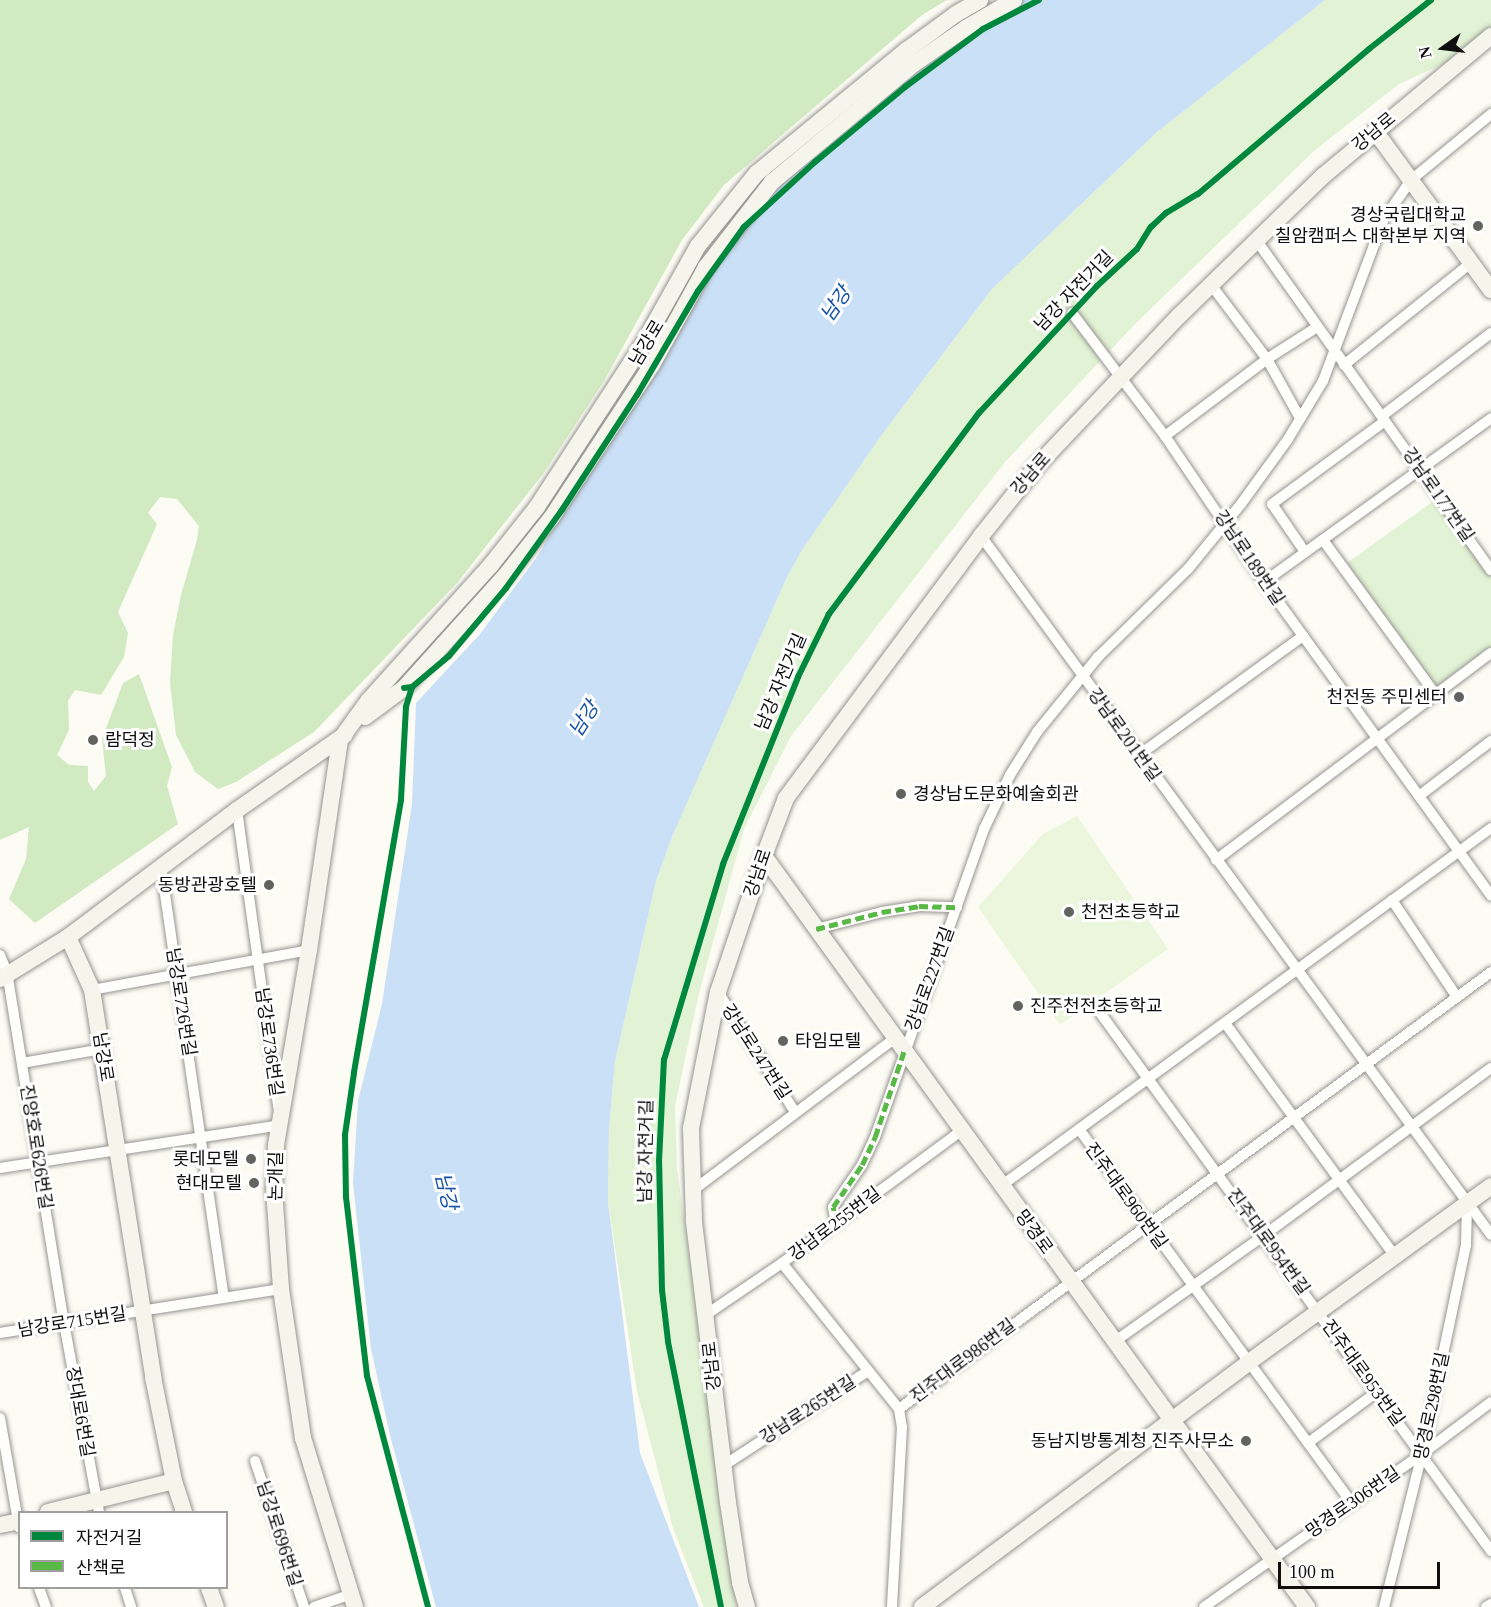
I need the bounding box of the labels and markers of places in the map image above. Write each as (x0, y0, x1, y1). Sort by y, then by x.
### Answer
place label: 경상국립대학교 칠암캠퍼스 대학본부 지역 (1275, 205, 1466, 248)
marker: 경상국립대학교 칠암캠퍼스 대학본부 지역 (1471, 219, 1485, 233)
place label: 천전동 주민센터 (1327, 686, 1447, 708)
marker: 천전동 주민센터 (1452, 690, 1466, 704)
place label: 람덕정 (105, 729, 155, 751)
marker: 람덕정 (86, 733, 100, 747)
place label: 경상남도문화예술회관 (913, 783, 1079, 805)
marker: 경상남도문화예술회관 (894, 787, 908, 801)
place label: 동방관광호텔 (158, 874, 257, 896)
marker: 동방관광호텔 (262, 878, 276, 892)
place label: 천전초등학교 (1081, 901, 1180, 923)
marker: 천전초등학교 (1062, 905, 1076, 919)
place label: 진주천전초등학교 (1030, 995, 1162, 1017)
marker: 진주천전초등학교 (1011, 999, 1025, 1013)
place label: 타임모텔 (795, 1030, 861, 1052)
marker: 타임모텔 (776, 1034, 790, 1048)
place label: 롯데모텔 (173, 1148, 239, 1170)
marker: 롯데모텔 (244, 1152, 258, 1166)
place label: 현대모텔 (176, 1172, 242, 1194)
marker: 현대모텔 (247, 1176, 261, 1190)
place label: 동남지방통계청 진주사무소 (1031, 1430, 1234, 1452)
marker: 동남지방통계청 진주사무소 (1239, 1434, 1253, 1448)

